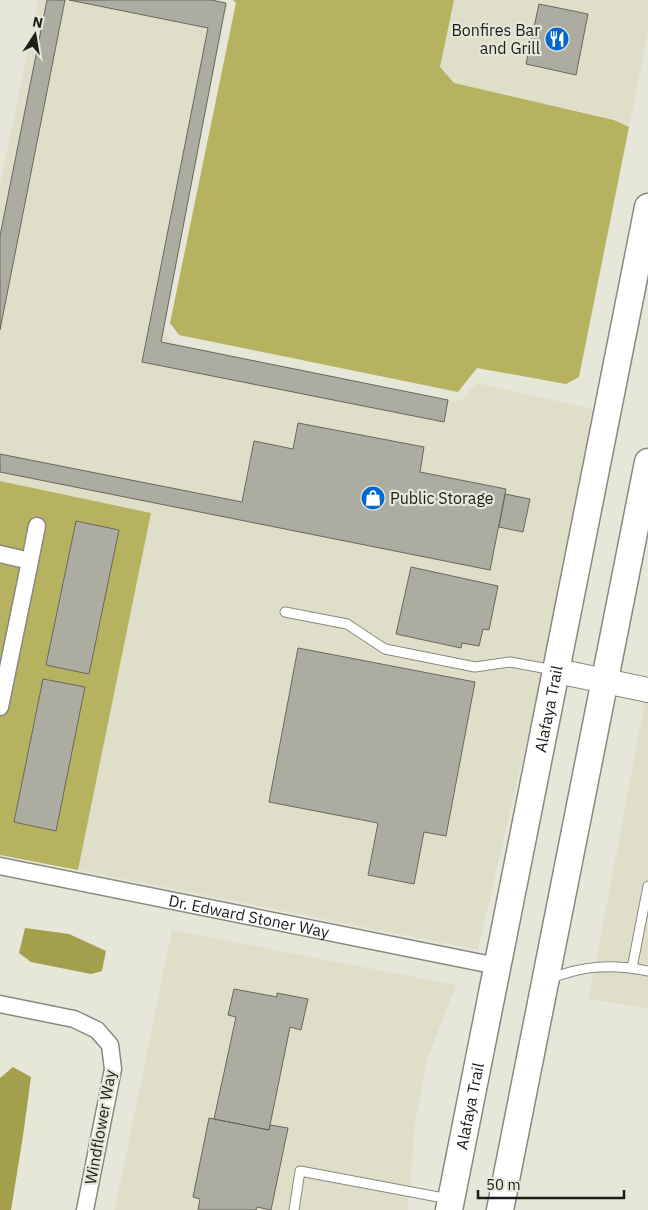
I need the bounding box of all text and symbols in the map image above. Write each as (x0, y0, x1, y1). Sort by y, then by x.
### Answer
north arrow (10, 10, 60, 60)
text: N (31, 12, 45, 32)
place label: Bonfires Bar and Grill (451, 20, 540, 58)
restaurant icon: Bonfires Bar and Grill (544, 26, 570, 52)
shop icon: Public Storage (360, 485, 386, 511)
place label: Public Storage (390, 488, 494, 508)
street label: Alafaya Trail (530, 664, 567, 754)
street label: Dr. Edward Stoner Way (167, 890, 331, 942)
street label: Alafaya Trail (451, 1061, 488, 1151)
street label: Windflower Way (80, 1068, 120, 1186)
scale bar (478, 1168, 624, 1200)
text: 50 m (486, 1175, 521, 1194)

